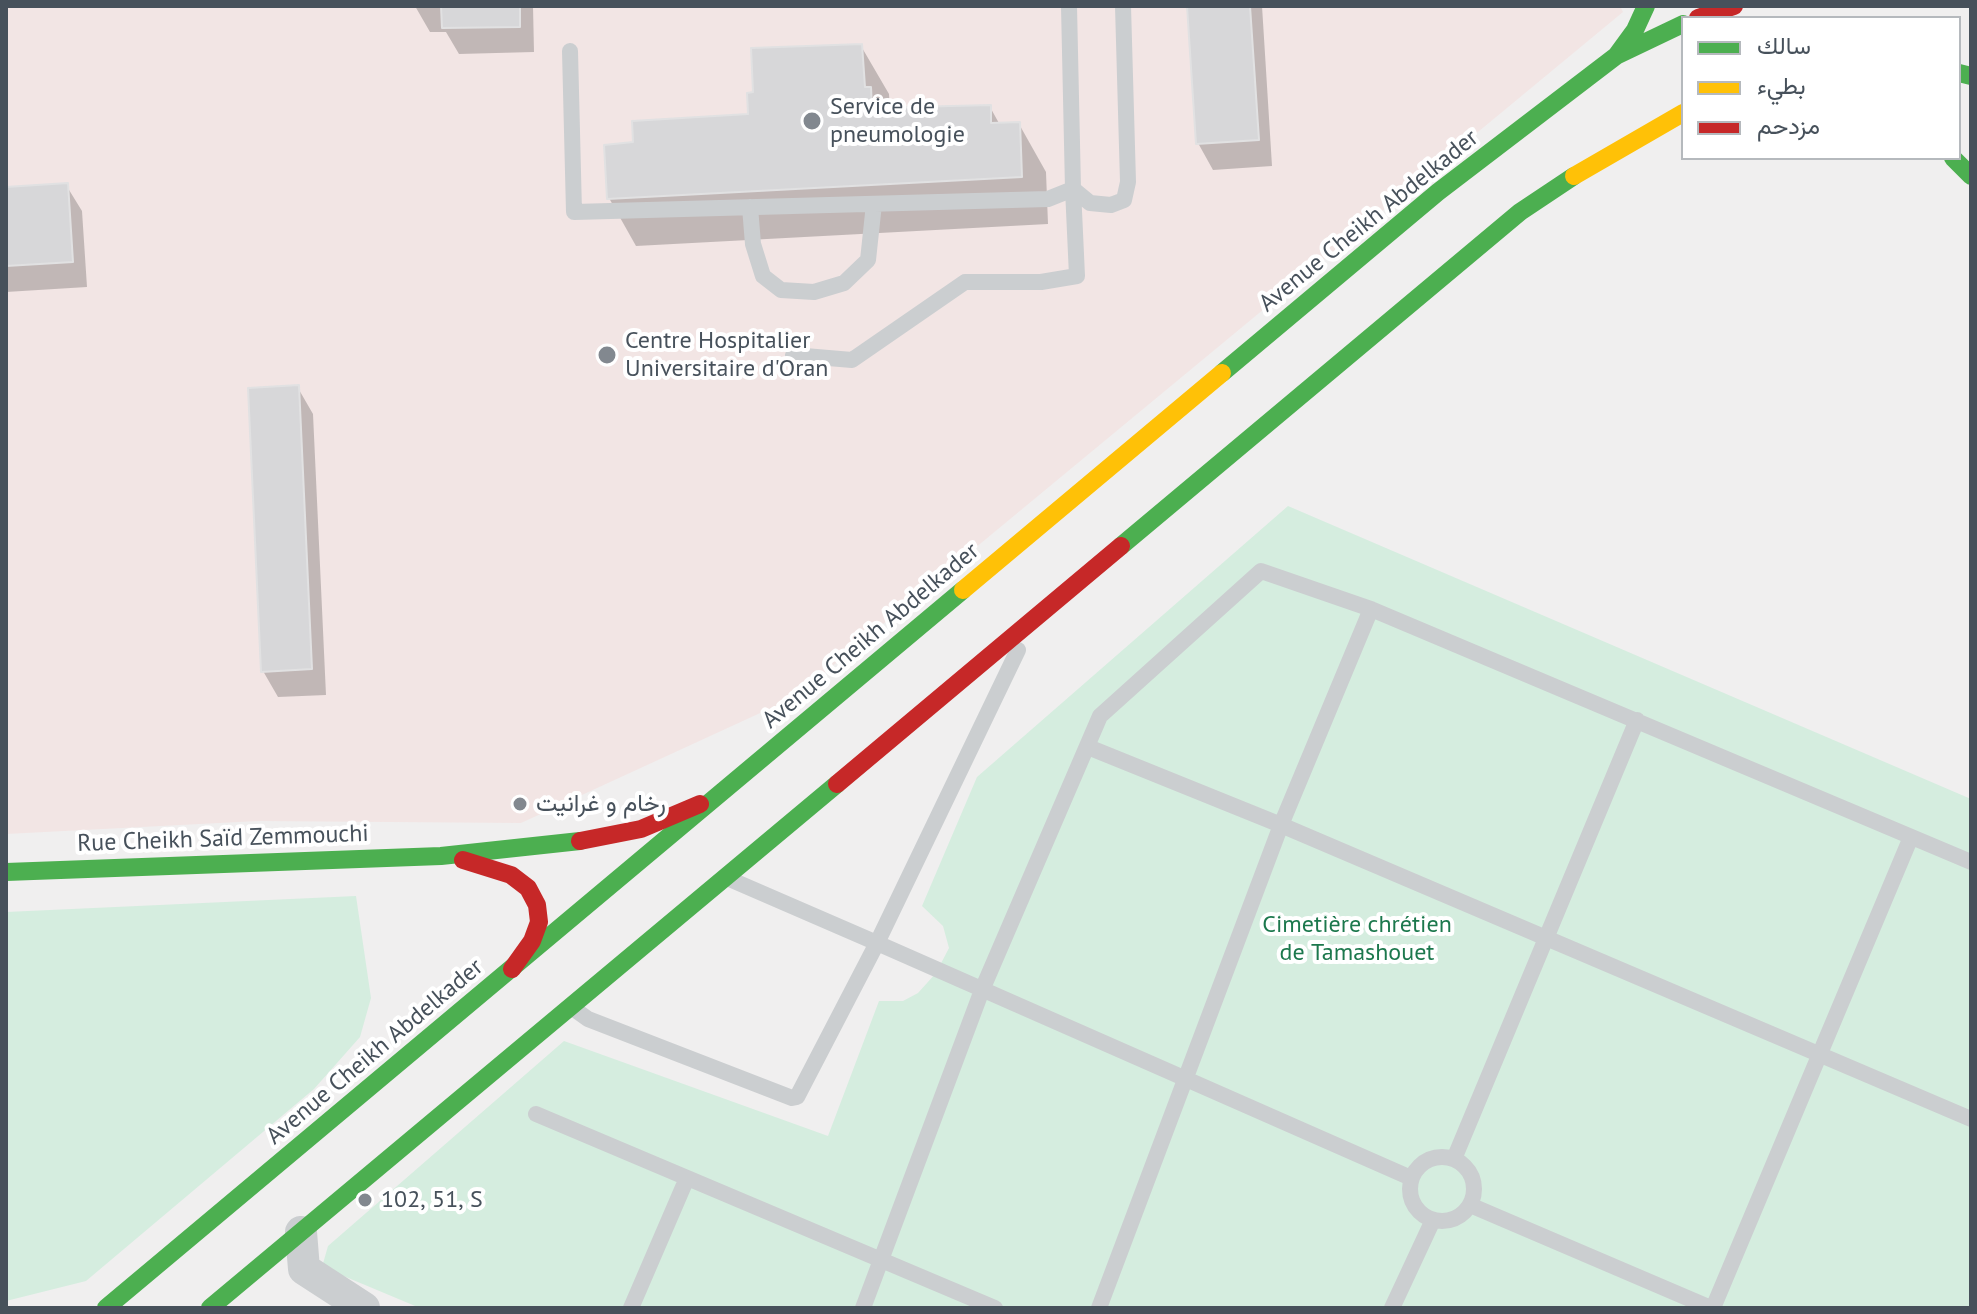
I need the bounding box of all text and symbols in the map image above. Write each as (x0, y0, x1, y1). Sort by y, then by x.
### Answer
legend (1681, 16, 1961, 160)
text: سالك (1757, 30, 1811, 61)
text: بطيء (1757, 70, 1806, 101)
place label: Service de pneumologie (830, 93, 965, 149)
marker: Service de pneumologie (801, 110, 823, 132)
text: مزدحم (1757, 110, 1820, 141)
street label: Avenue Cheikh Abdelkader (1254, 124, 1484, 318)
place label: Centre Hospitalier Universitaire d'Oran (625, 327, 828, 383)
marker: Centre Hospitalier Universitaire d'Oran (596, 344, 618, 366)
street label: Avenue Cheikh Abdelkader (757, 537, 985, 735)
place label: رخام و غرانيت (536, 790, 666, 818)
marker: رخام و غرانيت (511, 795, 529, 813)
street label: Rue Cheikh Saïd Zemmouchi (77, 820, 369, 858)
park label: Cimetière chrétien de Tamashouet (1262, 911, 1452, 967)
street label: Avenue Cheikh Abdelkader (261, 953, 489, 1151)
place label: 102, 51, S (381, 1186, 483, 1214)
marker: 102, 51, S (356, 1191, 374, 1209)

